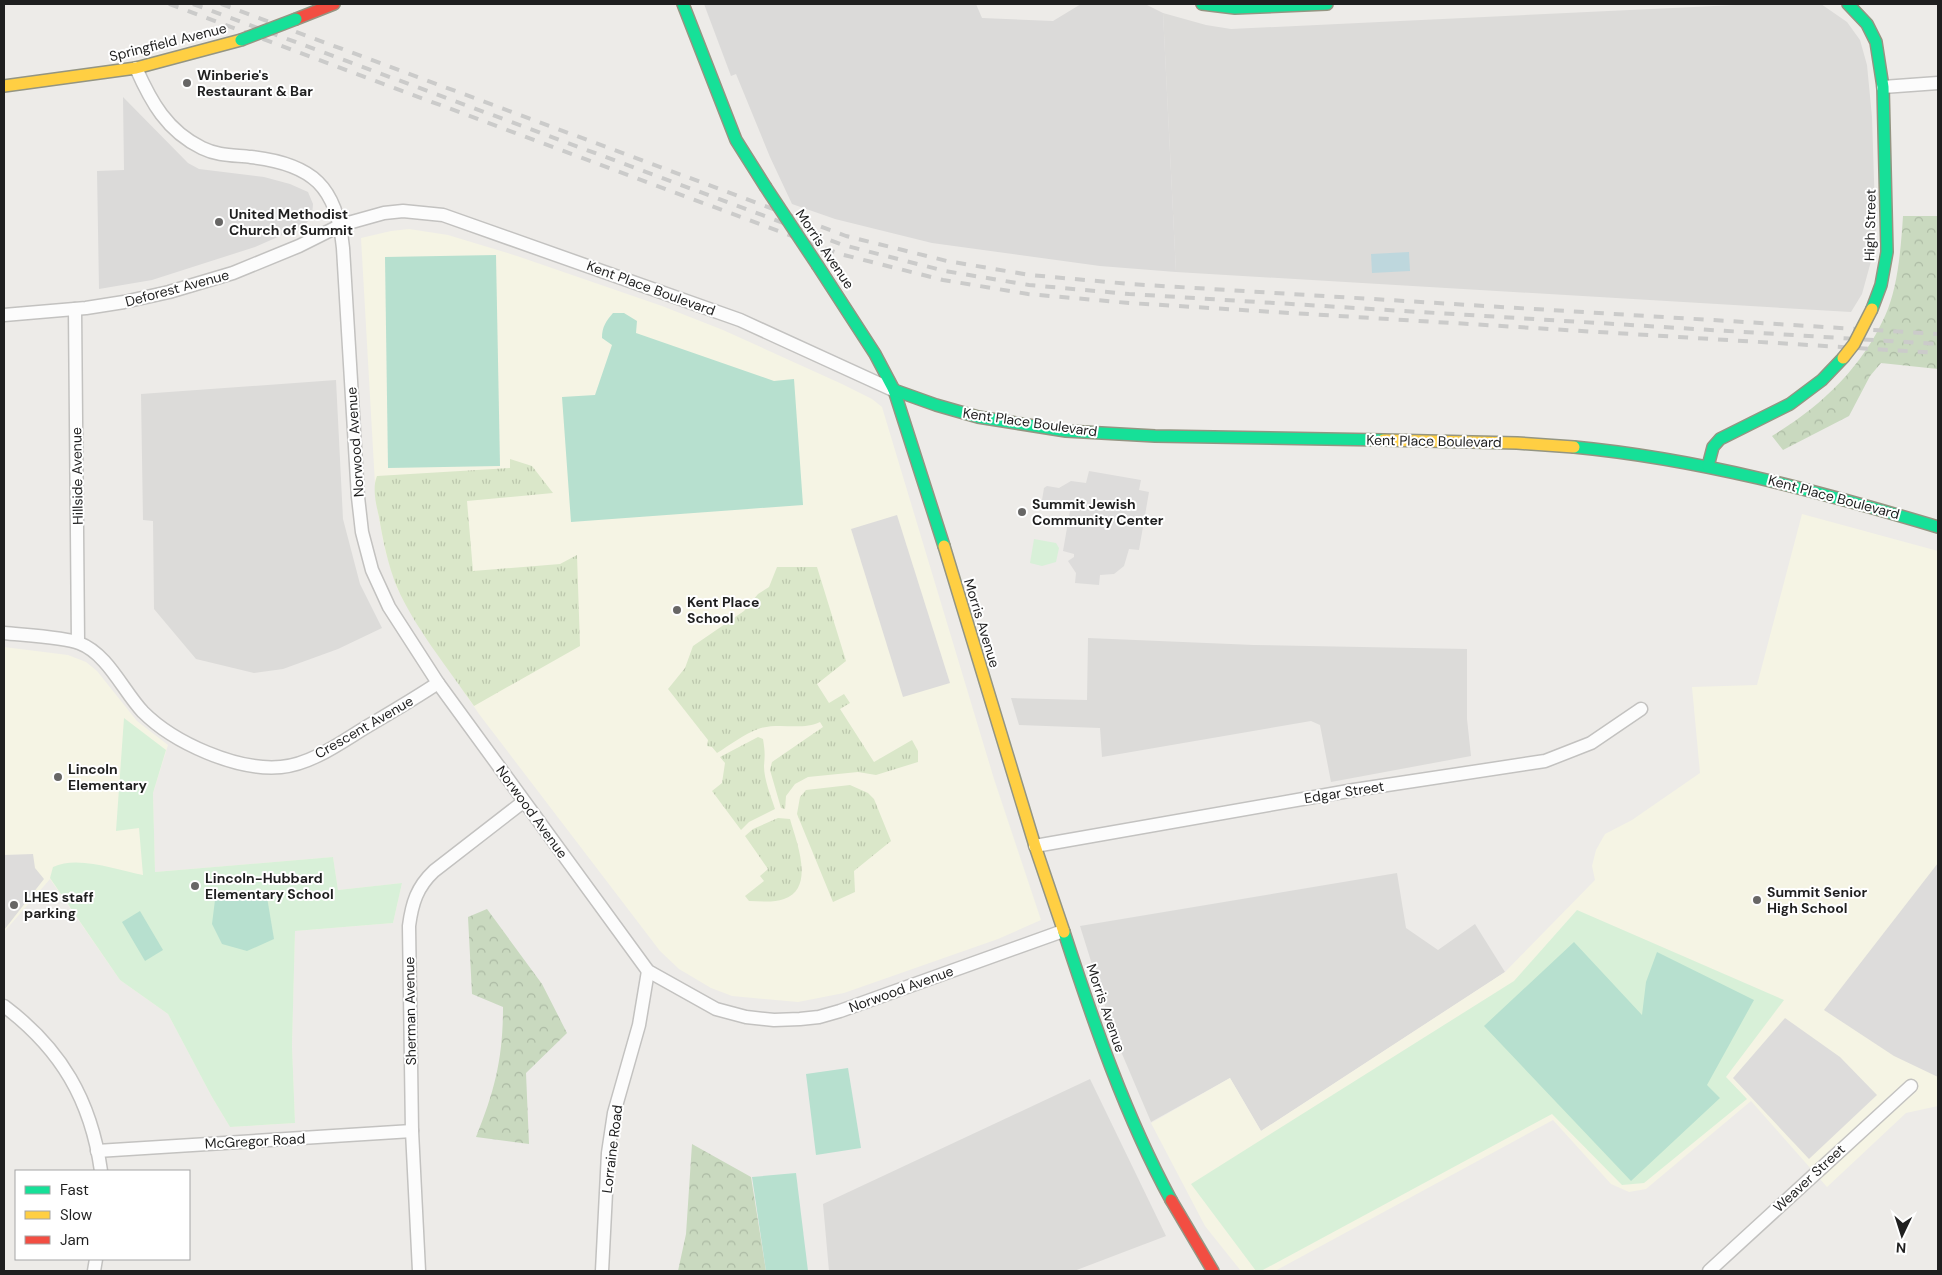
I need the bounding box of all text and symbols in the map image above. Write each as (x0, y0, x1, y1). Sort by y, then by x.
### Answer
street label: Springfield Avenue (107, 19, 229, 65)
place label: Winberie's Restaurant & Bar (197, 66, 313, 100)
marker: Winberie's Restaurant & Bar (181, 77, 193, 89)
street label: High Street (1860, 189, 1880, 261)
place label: United Methodist Church of Summit (229, 205, 353, 239)
street label: Morris Avenue (792, 206, 858, 292)
marker: United Methodist Church of Summit (213, 216, 225, 228)
street label: Kent Place Boulevard (584, 256, 718, 320)
street label: Deforest Avenue (123, 265, 231, 311)
street label: Norwood Avenue (342, 386, 368, 498)
street label: Kent Place Boulevard (962, 404, 1098, 440)
street label: Hillside Avenue (67, 427, 87, 525)
street label: Kent Place Boulevard (1366, 431, 1502, 451)
street label: Kent Place Boulevard (1766, 471, 1902, 523)
place label: Summit Jewish Community Center (1032, 495, 1164, 529)
marker: Summit Jewish Community Center (1016, 506, 1028, 518)
street label: Morris Avenue (960, 576, 1004, 670)
place label: Kent Place School (687, 593, 759, 627)
marker: Kent Place School (671, 604, 683, 616)
street label: Crescent Avenue (312, 692, 416, 762)
place label: Lincoln Elementary (68, 760, 148, 794)
street label: Norwood Avenue (492, 762, 572, 862)
marker: Lincoln Elementary (52, 771, 64, 783)
street label: Edgar Street (1303, 777, 1385, 807)
place label: Lincoln-Hubbard Elementary School (205, 869, 334, 903)
marker: Lincoln-Hubbard Elementary School (189, 880, 201, 892)
place label: Summit Senior High School (1767, 883, 1868, 917)
place label: LHES staff parking (24, 888, 94, 922)
marker: Summit Senior High School (1751, 894, 1763, 906)
marker: LHES staff parking (8, 899, 20, 911)
street label: Sherman Avenue (400, 956, 420, 1066)
street label: Norwood Avenue (846, 962, 956, 1016)
street label: Morris Avenue (1082, 962, 1130, 1055)
street label: Lorraine Road (598, 1104, 626, 1194)
street label: McGregor Road (204, 1129, 306, 1153)
street label: Weaver Street (1769, 1140, 1849, 1216)
legend (15, 1170, 190, 1260)
text: Fast (60, 1180, 89, 1200)
text: Slow (60, 1205, 93, 1225)
north arrow (1877, 1210, 1927, 1260)
text: Jam (60, 1230, 89, 1250)
text: N (1895, 1239, 1907, 1257)

